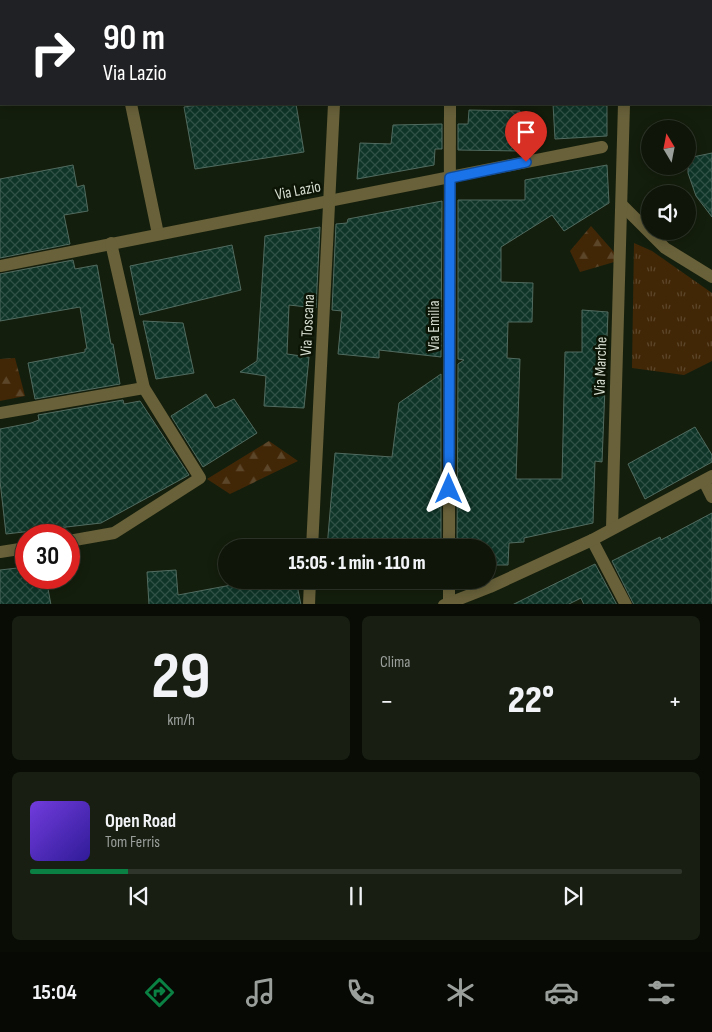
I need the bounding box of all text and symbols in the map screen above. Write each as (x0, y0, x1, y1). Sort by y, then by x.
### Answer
text: 90 m (103, 17, 165, 60)
icon: right (20, 20, 85, 85)
text: Via Lazio (103, 60, 167, 87)
pin (505, 111, 547, 162)
icon: arrive (512, 118, 540, 146)
north arrow (641, 120, 696, 175)
map controls (641, 120, 696, 240)
street label: Via Lazio (273, 177, 323, 205)
button: sound (641, 185, 696, 240)
street label: Via Toscana (297, 294, 319, 356)
street label: Via Emilia (425, 300, 444, 352)
street label: Via Marche (590, 336, 612, 396)
position arrow (422, 462, 474, 514)
speed limit sign: 30 (15, 524, 80, 589)
text: 15:05 · 1 min · 110 m (288, 552, 426, 575)
text: 29 (151, 639, 211, 717)
text: Clima (380, 653, 410, 672)
text: 22° (508, 678, 554, 723)
text: − (380, 685, 394, 718)
text: + (668, 685, 682, 718)
text: km/h (167, 711, 195, 730)
text: Open Road (105, 810, 176, 833)
text: Tom Ferris (105, 833, 160, 852)
icon: previous (125, 882, 153, 910)
icon: pause (342, 882, 370, 910)
icon: next (559, 882, 587, 910)
icon: directions (142, 975, 177, 1010)
icon: music (243, 975, 278, 1010)
icon: phone (343, 975, 378, 1010)
icon: climate (443, 975, 478, 1010)
icon: car (544, 975, 579, 1010)
icon: filters (644, 975, 679, 1010)
text: 15:04 (33, 979, 77, 1006)

